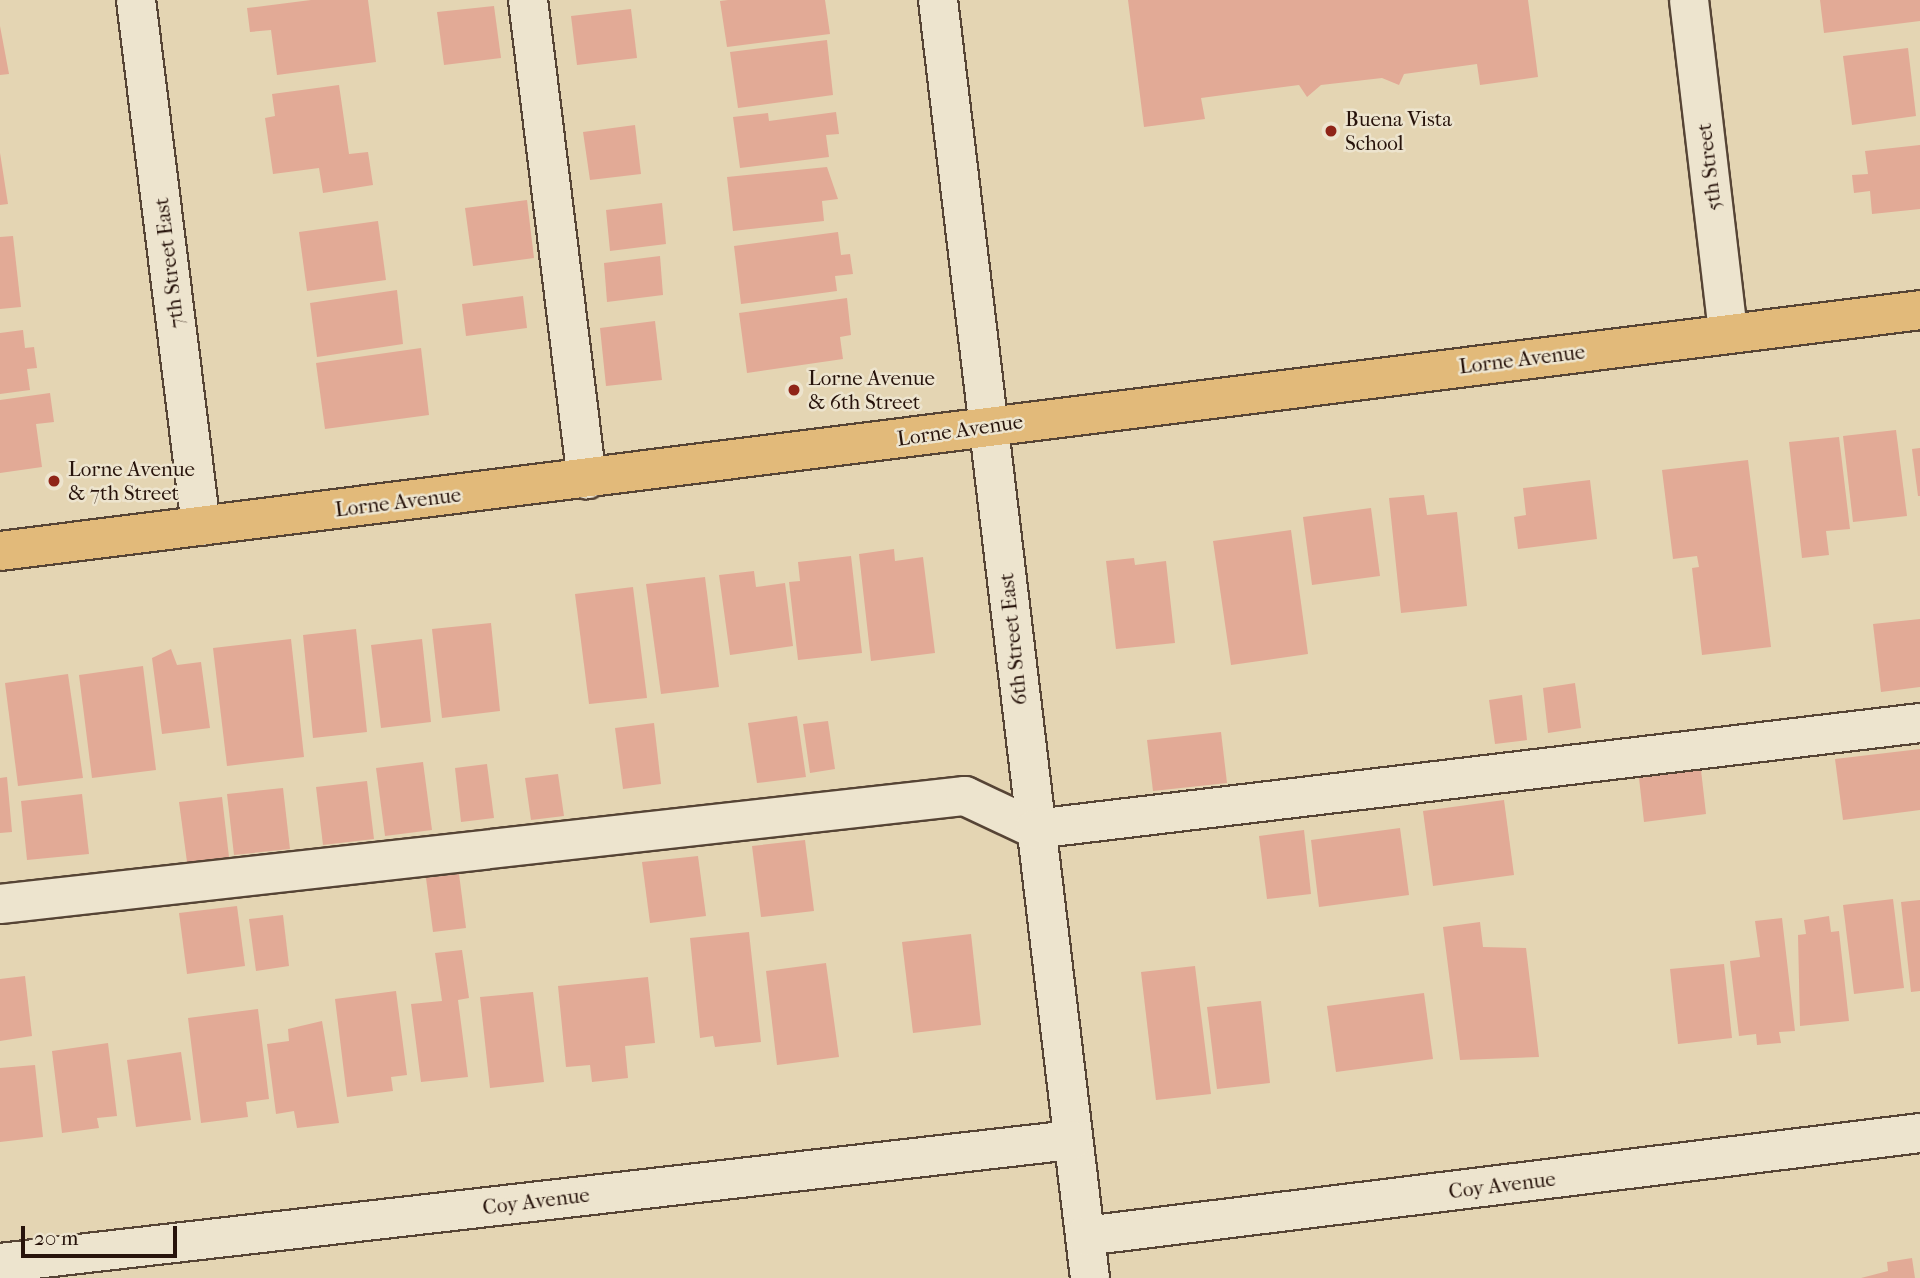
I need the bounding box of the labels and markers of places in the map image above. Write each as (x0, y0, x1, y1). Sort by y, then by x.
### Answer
place label: Buena Vista School (1345, 106, 1452, 156)
marker: Buena Vista School (1323, 123, 1339, 139)
place label: Lorne Avenue & 6th Street (808, 365, 935, 415)
marker: Lorne Avenue & 6th Street (786, 382, 802, 398)
place label: Lorne Avenue & 7th Street (68, 456, 195, 506)
marker: Lorne Avenue & 7th Street (46, 473, 62, 489)

